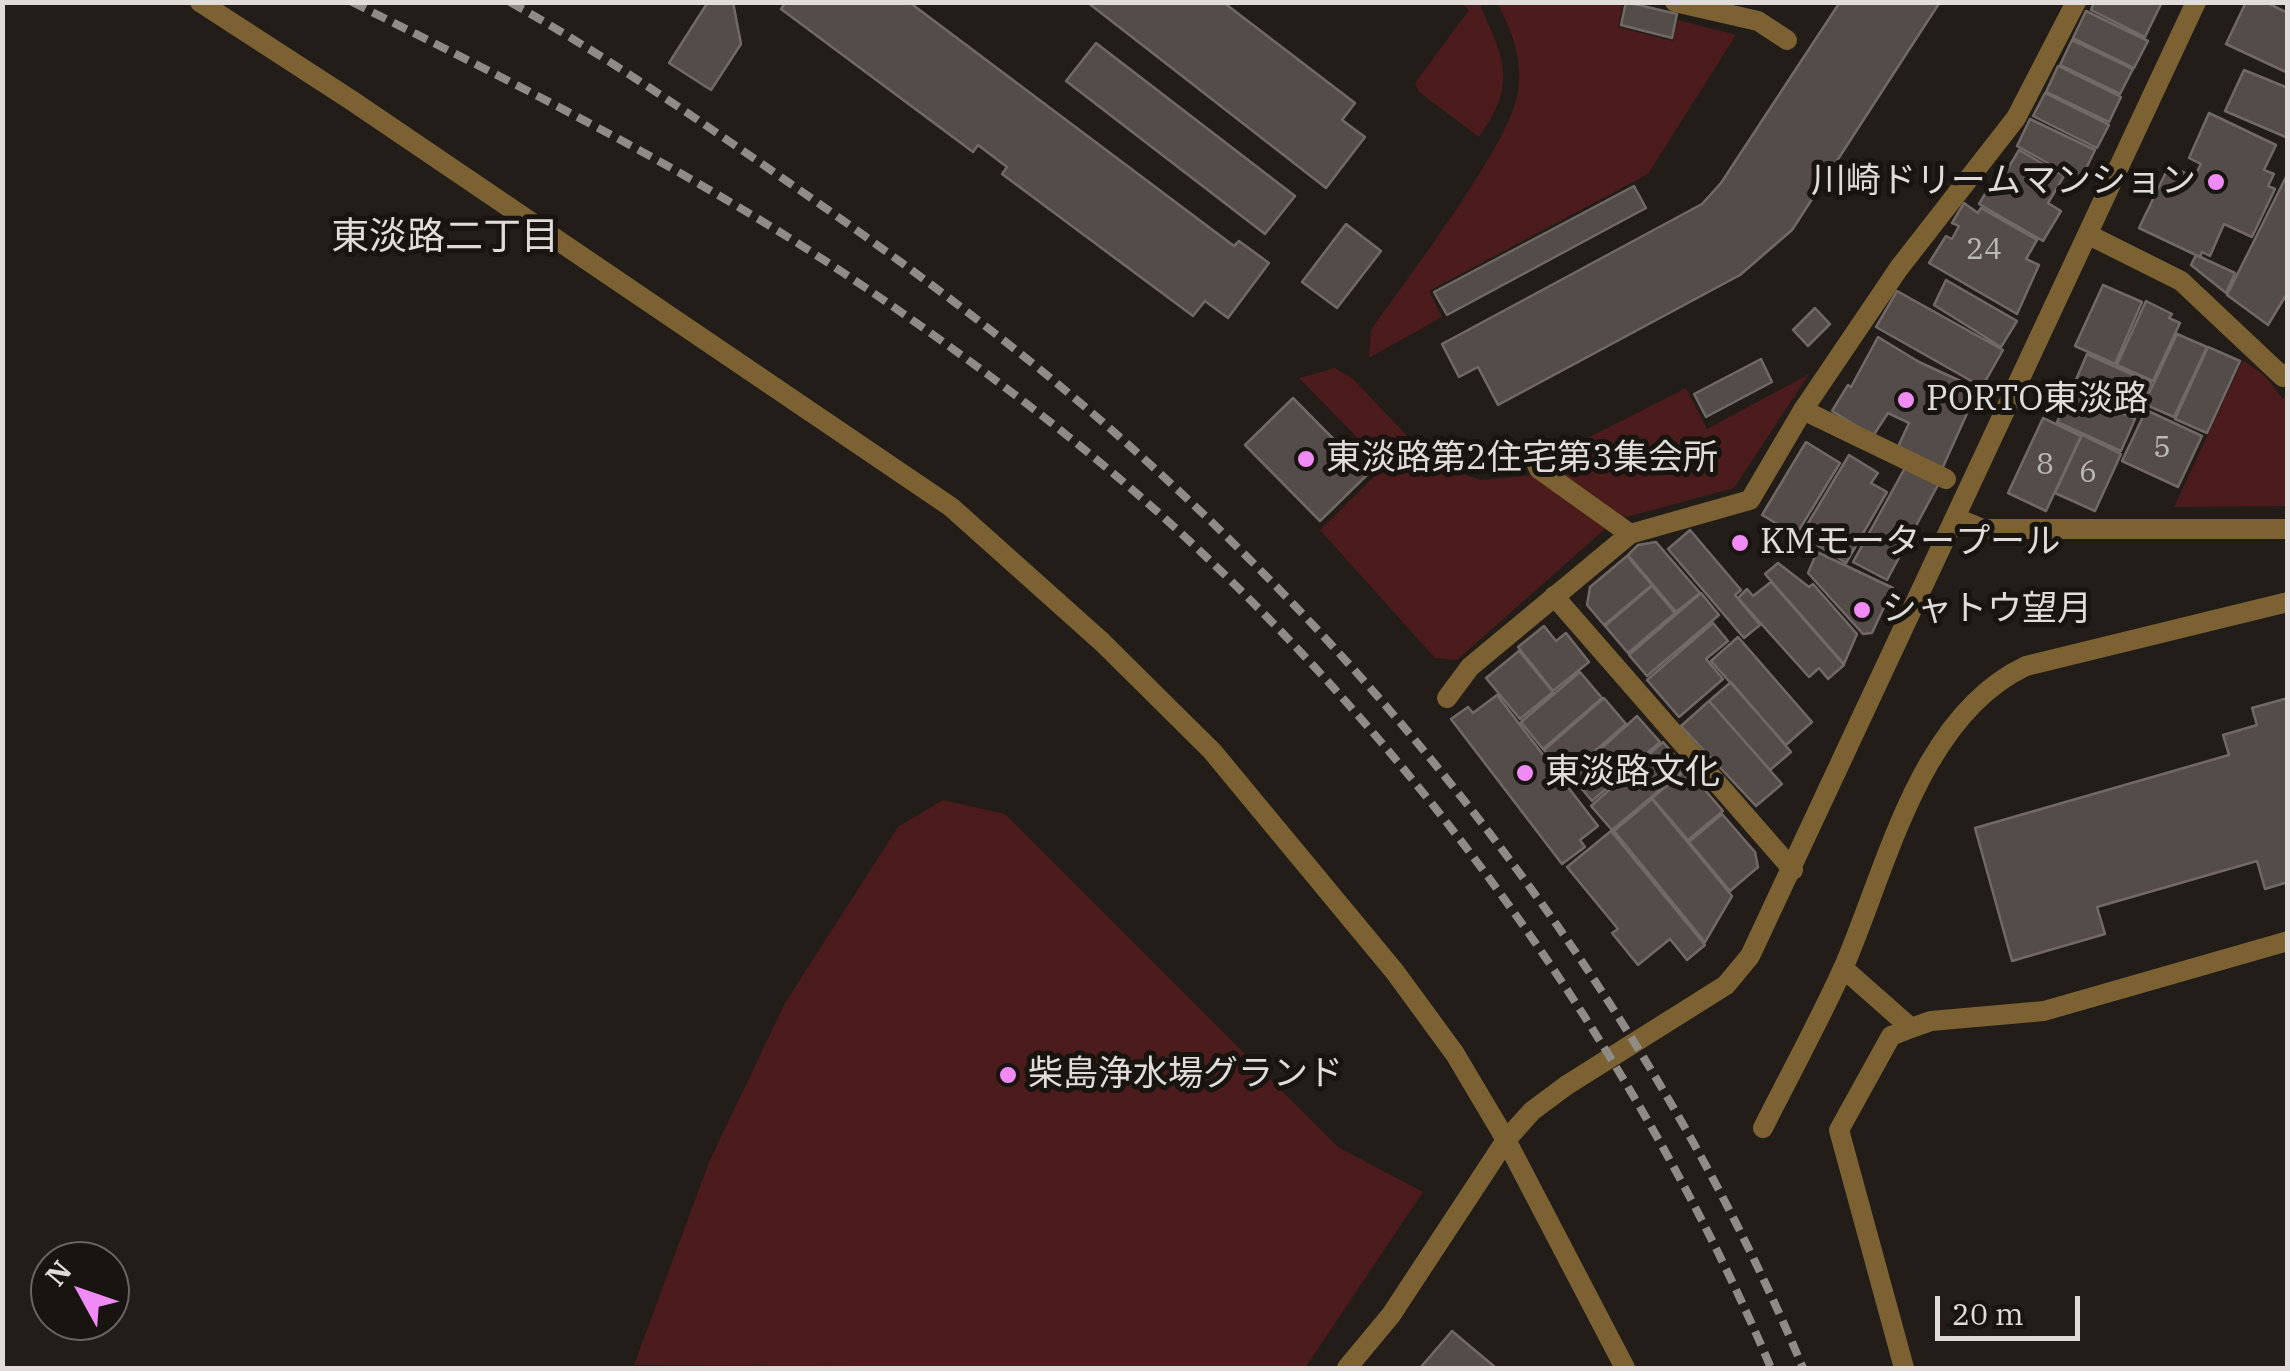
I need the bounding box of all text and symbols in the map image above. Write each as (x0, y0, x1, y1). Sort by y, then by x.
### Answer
place label: 川崎ドリームマンション (1811, 161, 2196, 203)
marker: 川崎ドリームマンション (2205, 171, 2227, 193)
district label: 東淡路二丁目 (331, 215, 559, 261)
house number: 24 (1966, 232, 2002, 268)
place label: PORTO東淡路 (1926, 379, 2148, 421)
marker: PORTO東淡路 (1895, 389, 1917, 411)
house number: 5 (2153, 430, 2171, 466)
place label: 東淡路第2住宅第3集会所 (1326, 438, 1718, 480)
house number: 8 (2036, 447, 2054, 483)
marker: 東淡路第2住宅第3集会所 (1295, 448, 1317, 470)
house number: 6 (2079, 455, 2097, 491)
place label: KMモータープール (1760, 522, 2060, 564)
marker: KMモータープール (1729, 532, 1751, 554)
place label: シャトウ望月 (1882, 589, 2092, 631)
marker: シャトウ望月 (1851, 599, 1873, 621)
place label: 東淡路文化 (1545, 752, 1720, 794)
marker: 東淡路文化 (1514, 762, 1536, 784)
place label: 柴島浄水場グランド (1028, 1054, 1343, 1096)
marker: 柴島浄水場グランド (997, 1064, 1019, 1086)
north arrow (30, 1241, 130, 1341)
text: N (37, 1252, 79, 1293)
scale bar (1940, 1276, 2085, 1338)
text: 20 m (1952, 1294, 2024, 1333)

